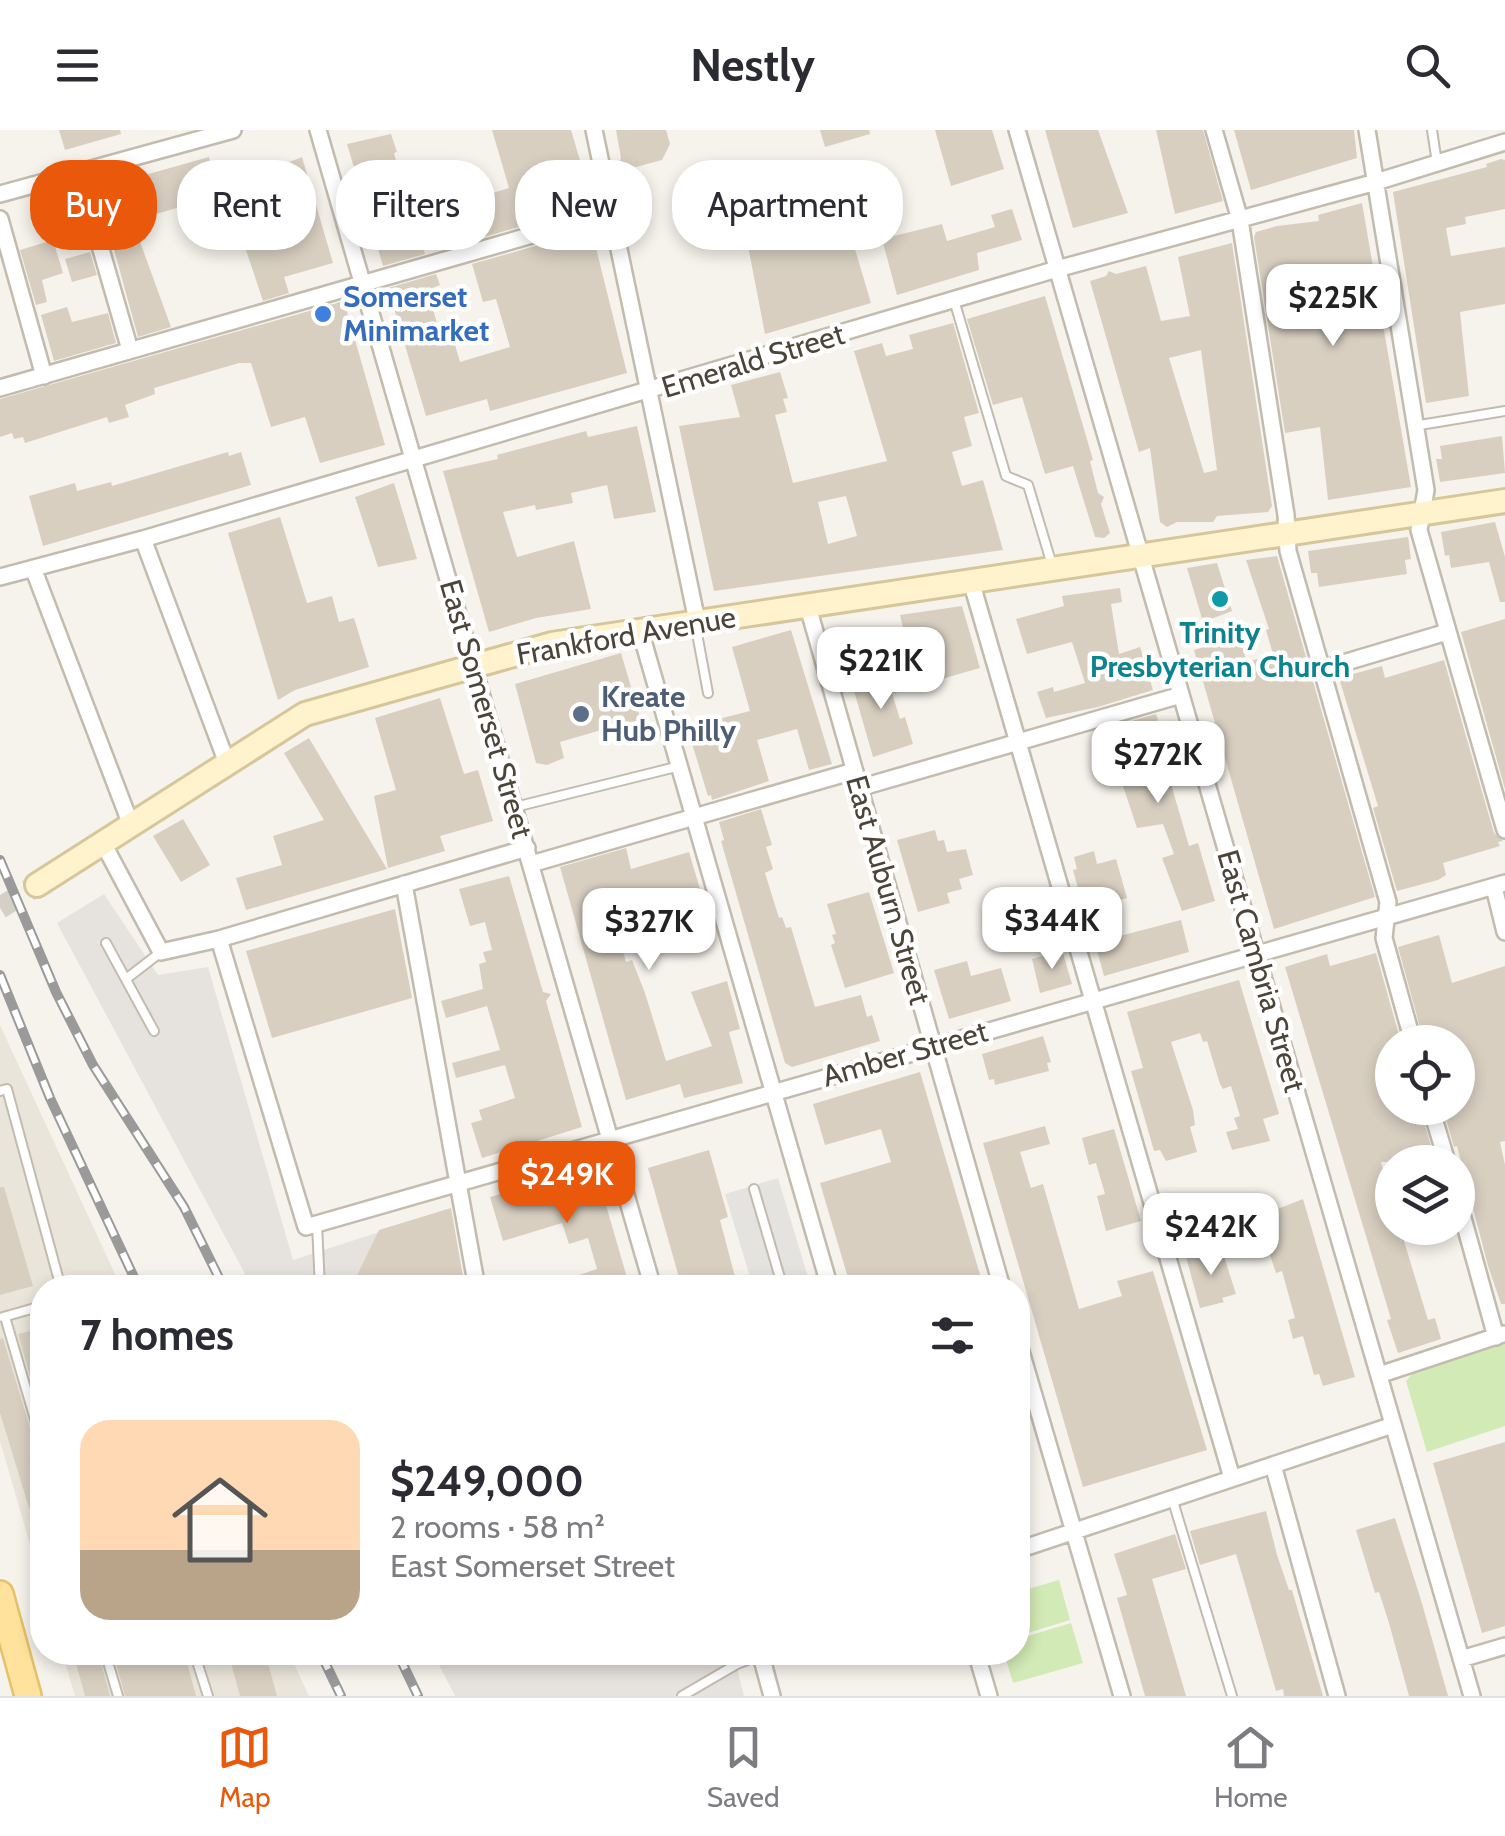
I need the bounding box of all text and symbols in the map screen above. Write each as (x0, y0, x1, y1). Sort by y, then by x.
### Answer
icon: menu (50, 38, 105, 93)
text: Nestly (690, 38, 815, 92)
icon: search (1400, 38, 1455, 93)
chip: Buy (30, 160, 157, 250)
chip: Rent (177, 160, 316, 250)
chip: Filters (336, 160, 495, 250)
chip: New (515, 160, 652, 250)
chip: Apartment (672, 160, 903, 250)
pin: $225K (1263, 264, 1403, 349)
text: $225K (1288, 277, 1378, 316)
place label: Somerset Minimarket (343, 278, 489, 349)
marker: Somerset Minimarket (312, 303, 334, 325)
street label: Emerald Street (657, 315, 849, 406)
street label: East Somerset Street (432, 575, 541, 842)
marker: Trinity Presbyterian Church (1209, 588, 1231, 610)
street label: Frankford Avenue (513, 598, 738, 673)
place label: Trinity Presbyterian Church (1090, 614, 1350, 685)
pin: $221K (811, 627, 951, 712)
text: $221K (839, 640, 923, 679)
place label: Kreate Hub Philly (601, 678, 737, 749)
marker: Kreate Hub Philly (570, 703, 592, 725)
pin: $272K (1088, 721, 1228, 806)
text: $272K (1114, 734, 1202, 773)
street label: East Auburn Street (838, 771, 939, 1009)
street label: East Cambria Street (1209, 845, 1314, 1096)
pin: $344K (982, 887, 1122, 972)
pin: $327K (579, 888, 719, 973)
text: $344K (1004, 900, 1100, 939)
text: $327K (604, 901, 694, 940)
street label: Amber Street (818, 1012, 992, 1095)
map controls (1375, 1025, 1475, 1245)
button: locate (1375, 1025, 1475, 1125)
pin: $249K (497, 1141, 637, 1226)
button: layers (1375, 1145, 1475, 1245)
text: $249K (520, 1154, 614, 1193)
pin: $242K (1141, 1193, 1281, 1278)
text: $242K (1165, 1206, 1257, 1245)
icon: filters (925, 1308, 980, 1363)
text: 7 homes (80, 1309, 234, 1361)
text: $249,000 (390, 1455, 584, 1507)
icon: home (160, 1460, 280, 1580)
text: 2 rooms · 58 m² (390, 1507, 605, 1546)
text: East Somerset Street (390, 1546, 675, 1585)
tab: Map (217, 1720, 272, 1814)
tab: Saved (707, 1720, 780, 1814)
tab: Home (1214, 1720, 1288, 1814)

